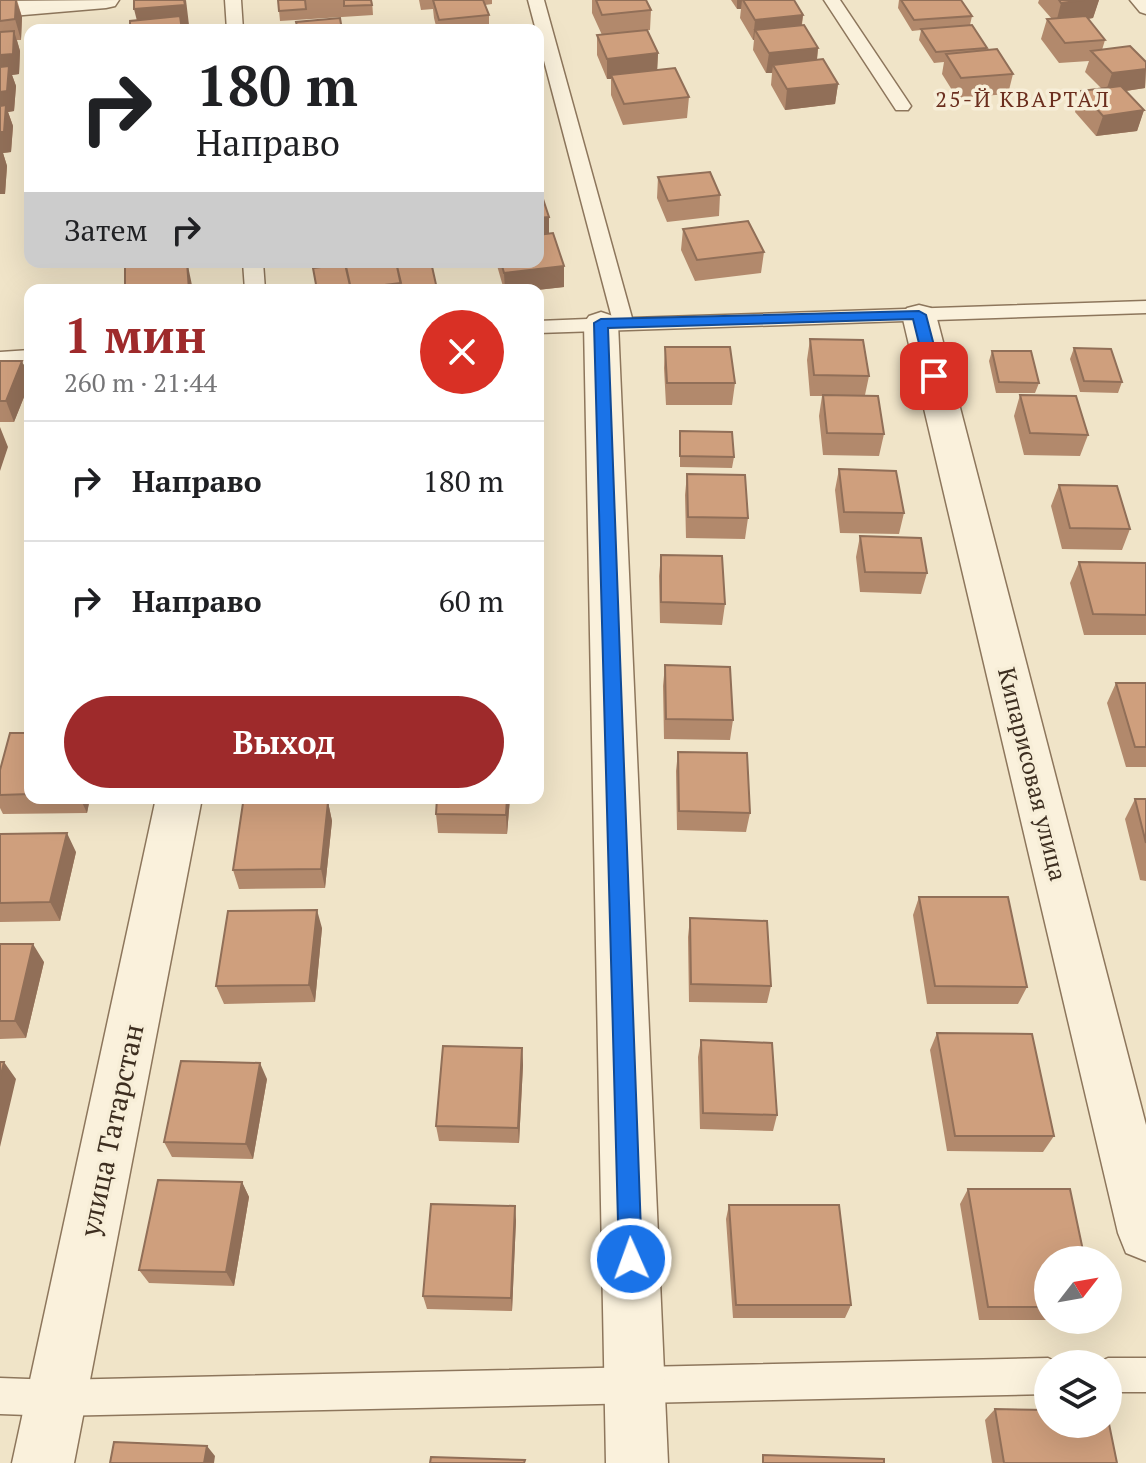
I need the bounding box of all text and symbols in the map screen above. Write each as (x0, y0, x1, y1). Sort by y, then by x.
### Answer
text: 180 m (196, 48, 358, 122)
icon: right (64, 56, 168, 160)
district label: 25-Й КВАРТАЛ (935, 84, 1111, 113)
text: Направо (196, 119, 340, 166)
icon: right (164, 208, 208, 252)
text: Затем (64, 210, 148, 250)
text: 1 мин (64, 303, 206, 367)
button: close (420, 310, 504, 394)
pin (900, 342, 968, 410)
icon: arrive (912, 354, 956, 398)
text: 260 m · 21:44 (64, 365, 217, 399)
icon: right (64, 459, 108, 503)
text: Направо (132, 461, 262, 501)
text: 180 m (423, 461, 504, 501)
icon: right (64, 579, 108, 623)
text: Направо (132, 581, 262, 621)
text: 60 m (439, 581, 504, 621)
street label: Кипарисовая улица (991, 664, 1075, 884)
button: Выход (64, 696, 504, 788)
street label: улица Татарстан (70, 1020, 152, 1241)
position arrow (589, 1217, 673, 1301)
north arrow (1034, 1246, 1122, 1334)
map controls (1034, 1246, 1122, 1438)
button: layers (1034, 1350, 1122, 1438)

